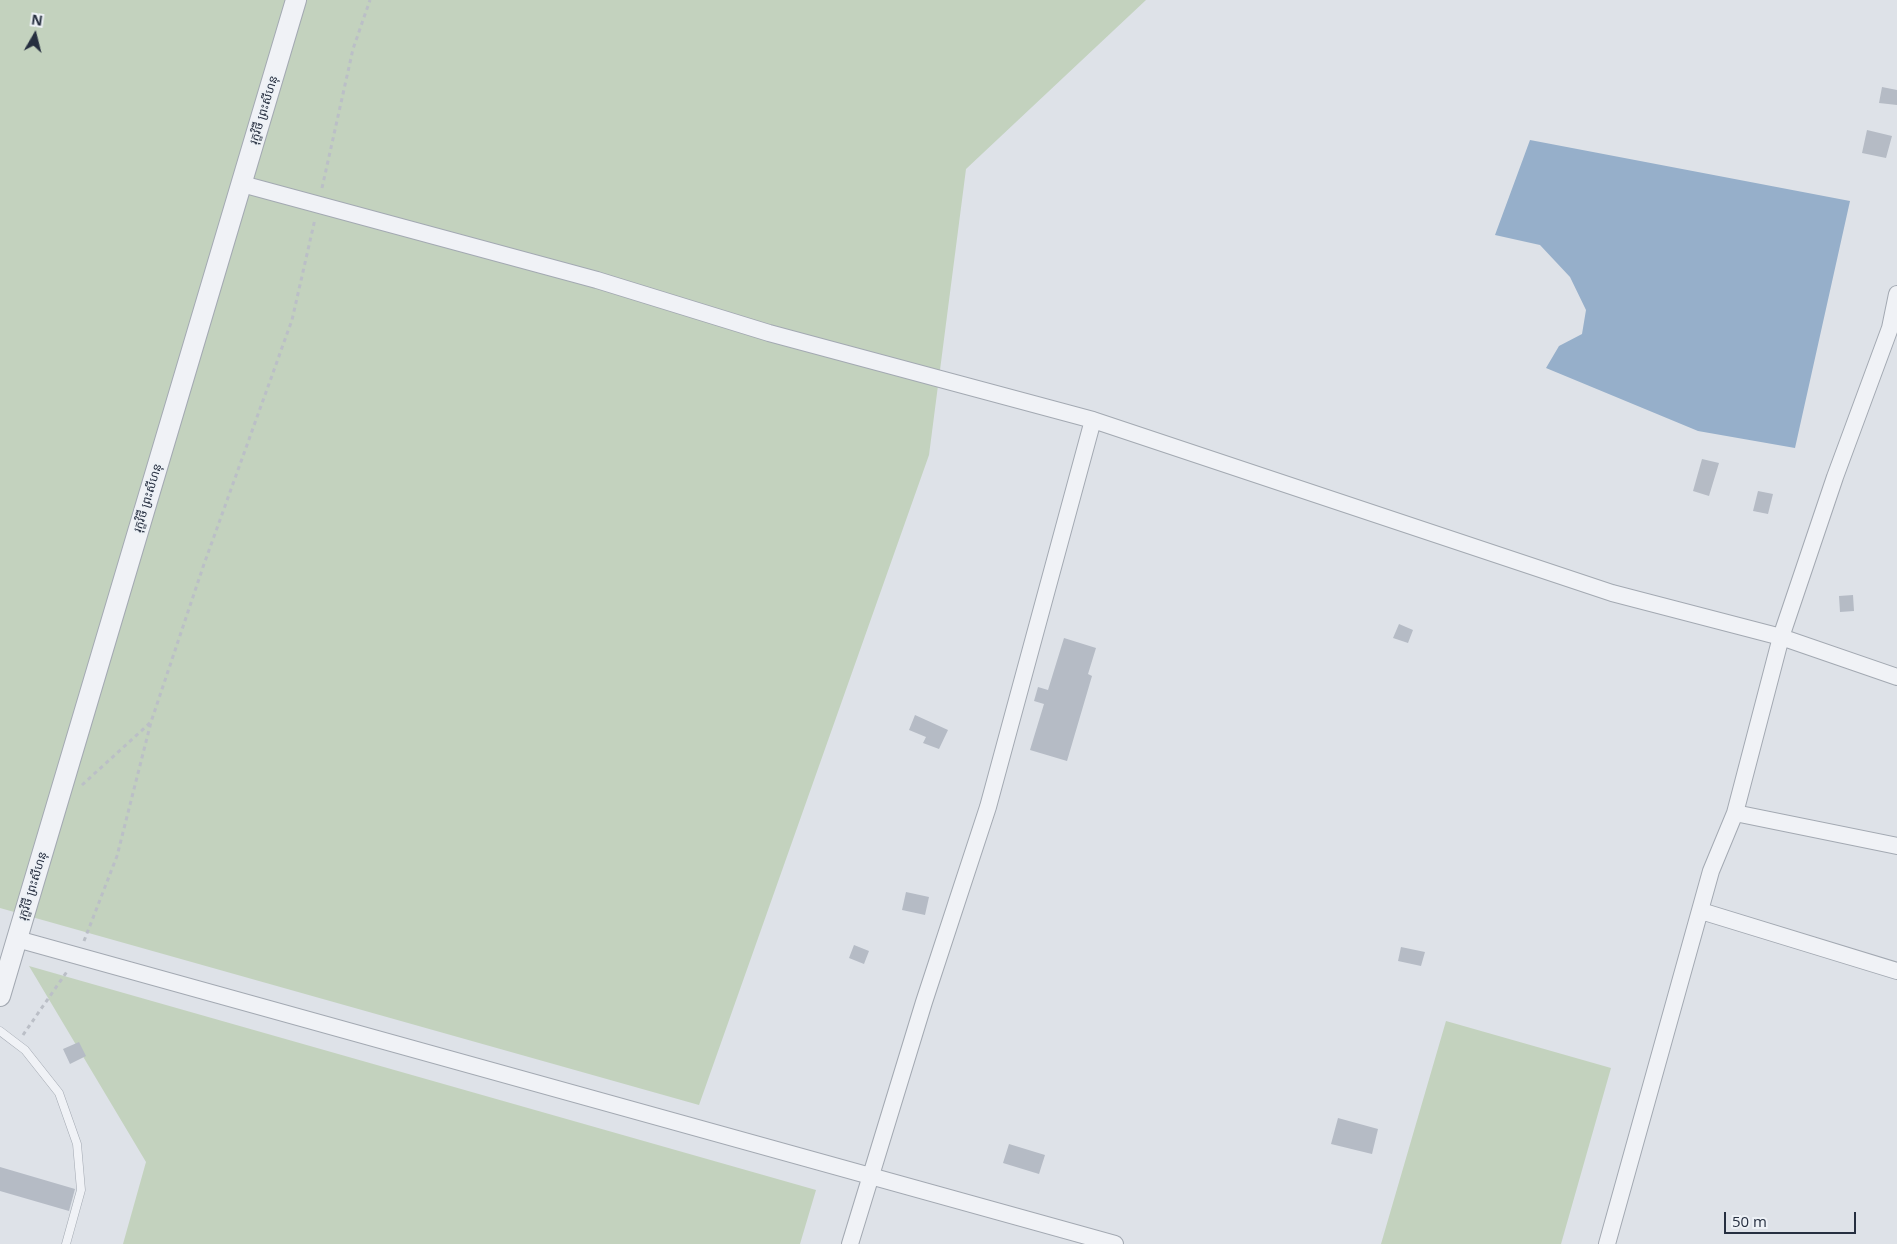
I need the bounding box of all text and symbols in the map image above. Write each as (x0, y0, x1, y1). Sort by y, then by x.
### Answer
text: N (30, 9, 44, 30)
north arrow (10, 10, 60, 60)
street label: រុក្ខវិថី ព្រះសីហនុ (247, 74, 281, 146)
street label: រុក្ខវិថី ព្រះសីហនុ (131, 462, 165, 534)
street label: រុក្ខវិថី ព្រះសីហនុ (16, 850, 50, 922)
scale bar (1727, 1202, 1860, 1234)
text: 50 m (1732, 1211, 1767, 1231)

